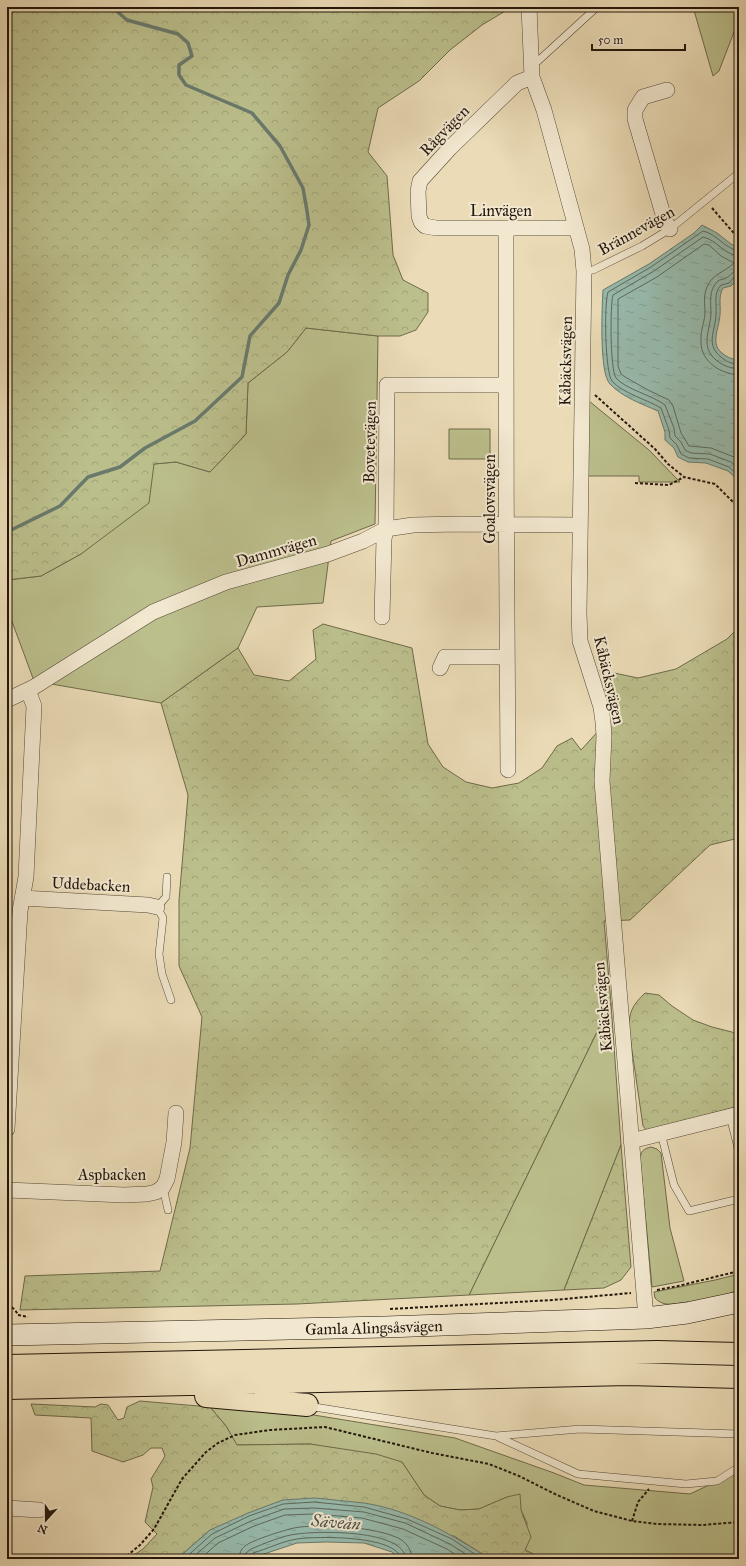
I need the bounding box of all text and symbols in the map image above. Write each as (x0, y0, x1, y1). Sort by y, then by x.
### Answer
scale bar (592, 26, 685, 52)
text: 50 m (598, 33, 623, 47)
street label: Rågvägen (416, 101, 474, 160)
street label: Linvägen (470, 201, 532, 221)
street label: Brännevägen (595, 202, 679, 260)
street label: Kåbäcksvägen (555, 316, 577, 406)
street label: Bovetevägen (359, 400, 381, 483)
street label: Goalovsvägen (480, 454, 500, 544)
street label: Dammvägen (234, 530, 319, 572)
street label: Kåbäcksvägen (589, 634, 629, 727)
street label: Uddebacken (51, 873, 131, 896)
street label: Kåbäcksvägen (589, 961, 617, 1053)
street label: Aspbacken (77, 1165, 147, 1184)
street label: Gamla Alingsåsvägen (305, 1316, 443, 1339)
north arrow (26, 1500, 66, 1540)
water label: Säveån (309, 1510, 362, 1535)
text: N (35, 1521, 49, 1537)

